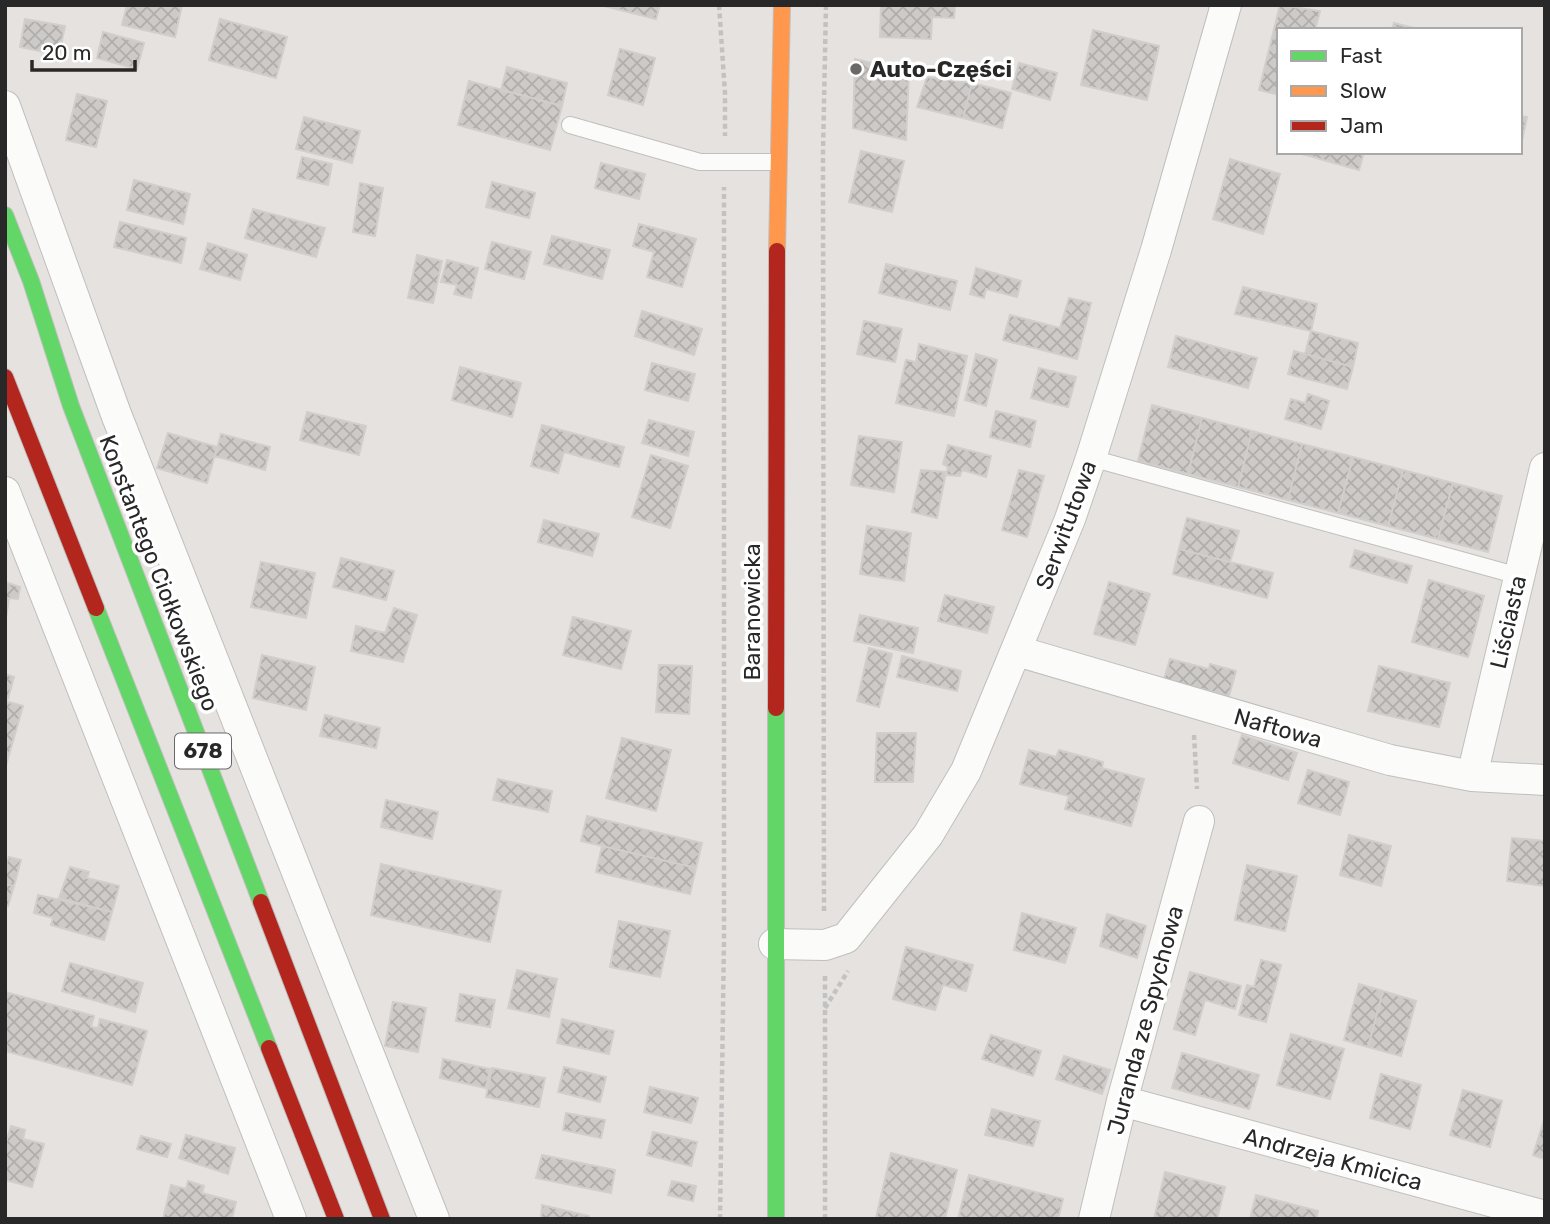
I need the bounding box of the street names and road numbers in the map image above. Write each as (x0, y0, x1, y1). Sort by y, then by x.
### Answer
street label: Konstantego Ciołkowskiego (93, 431, 225, 715)
street label: Serwitutowa (1030, 457, 1102, 593)
street label: Baranowicka (738, 543, 766, 681)
street label: Liściasta (1484, 573, 1532, 671)
street label: Naftowa (1231, 702, 1325, 754)
road number: 678 (175, 734, 231, 768)
street label: Juranda ze Spychowa (1101, 902, 1189, 1138)
street label: Andrzeja Kmicica (1241, 1122, 1425, 1196)

